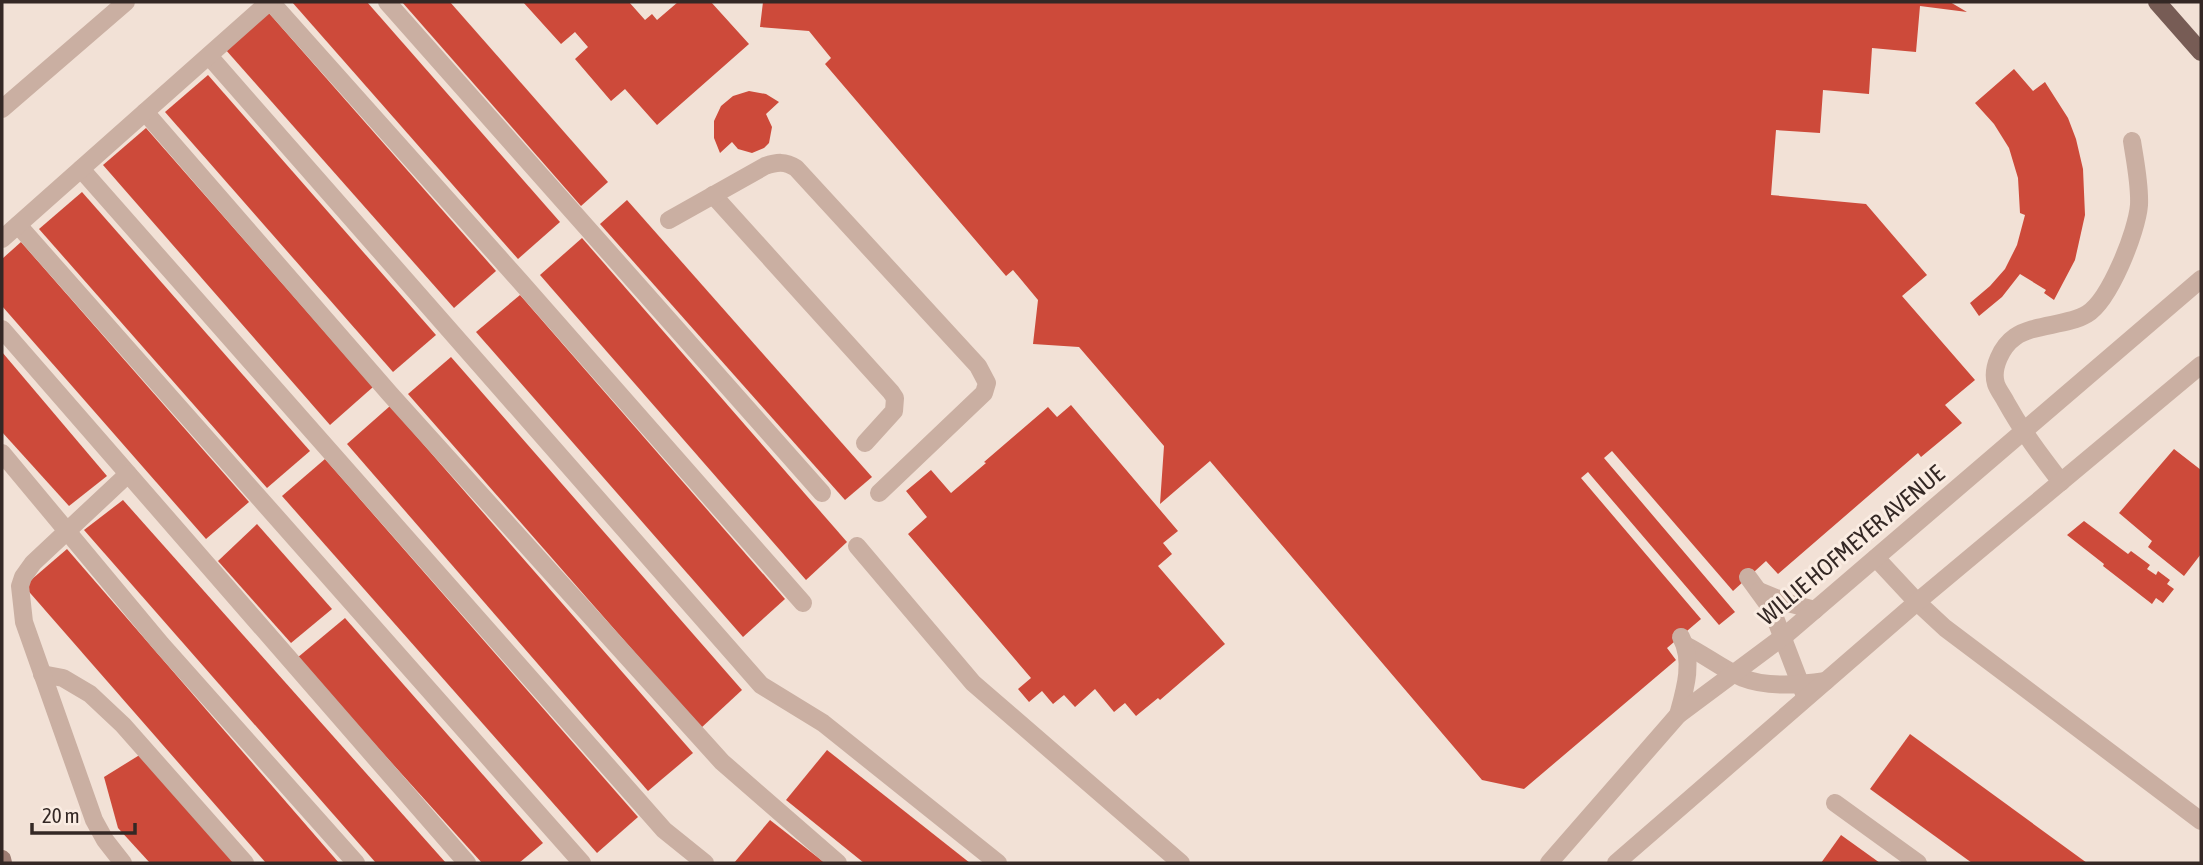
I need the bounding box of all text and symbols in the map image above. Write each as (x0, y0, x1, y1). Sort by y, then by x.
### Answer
street label: WILLIE HOFMEYER AVENUE (1753, 460, 1949, 630)
scale bar (32, 792, 135, 836)
text: 20 m (42, 803, 80, 827)

